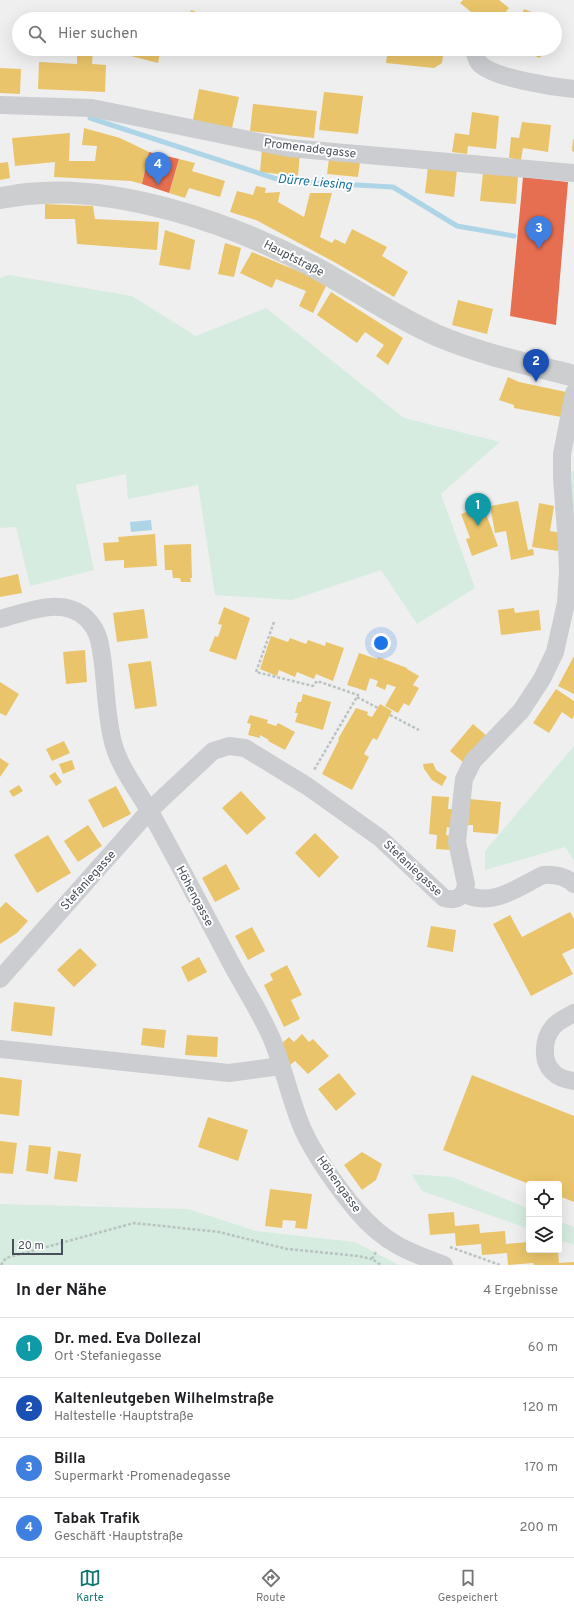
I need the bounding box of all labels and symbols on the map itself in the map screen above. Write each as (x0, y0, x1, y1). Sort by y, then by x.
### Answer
street label: Promenadegasse (263, 135, 357, 163)
pin: 4 (145, 152, 171, 185)
water label: Dürre Liesing (277, 172, 354, 194)
pin: 3 (526, 216, 552, 249)
street label: Hauptstraße (261, 237, 326, 281)
pin: 2 (523, 349, 549, 382)
pin: 1 (465, 493, 491, 526)
your location (371, 633, 391, 653)
street label: Stefaniegasse (379, 837, 445, 900)
street label: Stefaniegasse (58, 847, 120, 914)
street label: Höhengasse (171, 863, 217, 929)
street label: Höhengasse (312, 1153, 364, 1216)
scale bar (12, 1237, 63, 1256)

